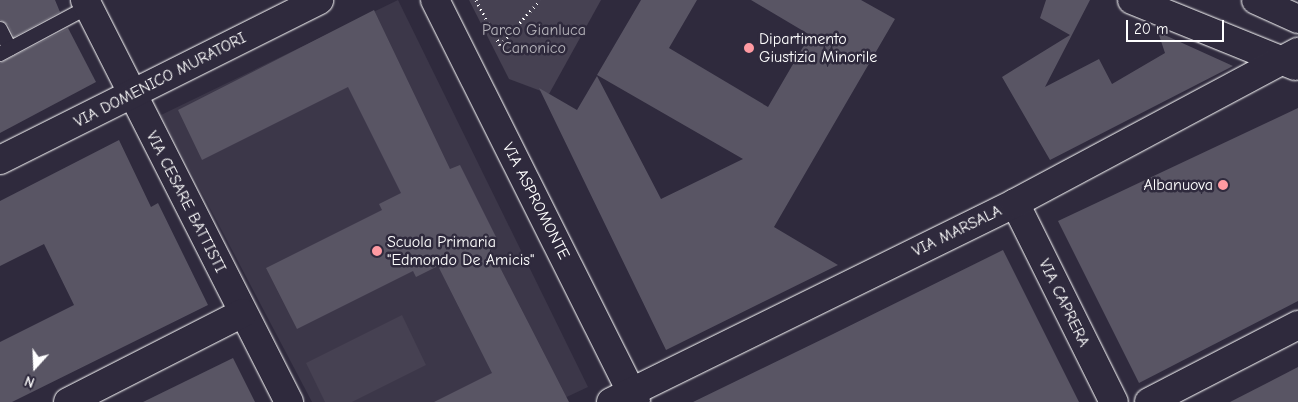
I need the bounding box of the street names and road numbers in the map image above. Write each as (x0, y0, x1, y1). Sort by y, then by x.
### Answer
street label: VIA DOMENICO MURATORI (71, 28, 249, 132)
street label: VIA CESARE BATTISTI (142, 128, 230, 276)
street label: VIA ASPROMONTE (498, 139, 574, 263)
street label: VIA MARSALA (909, 201, 1005, 261)
street label: VIA CAPRERA (1034, 256, 1094, 350)

